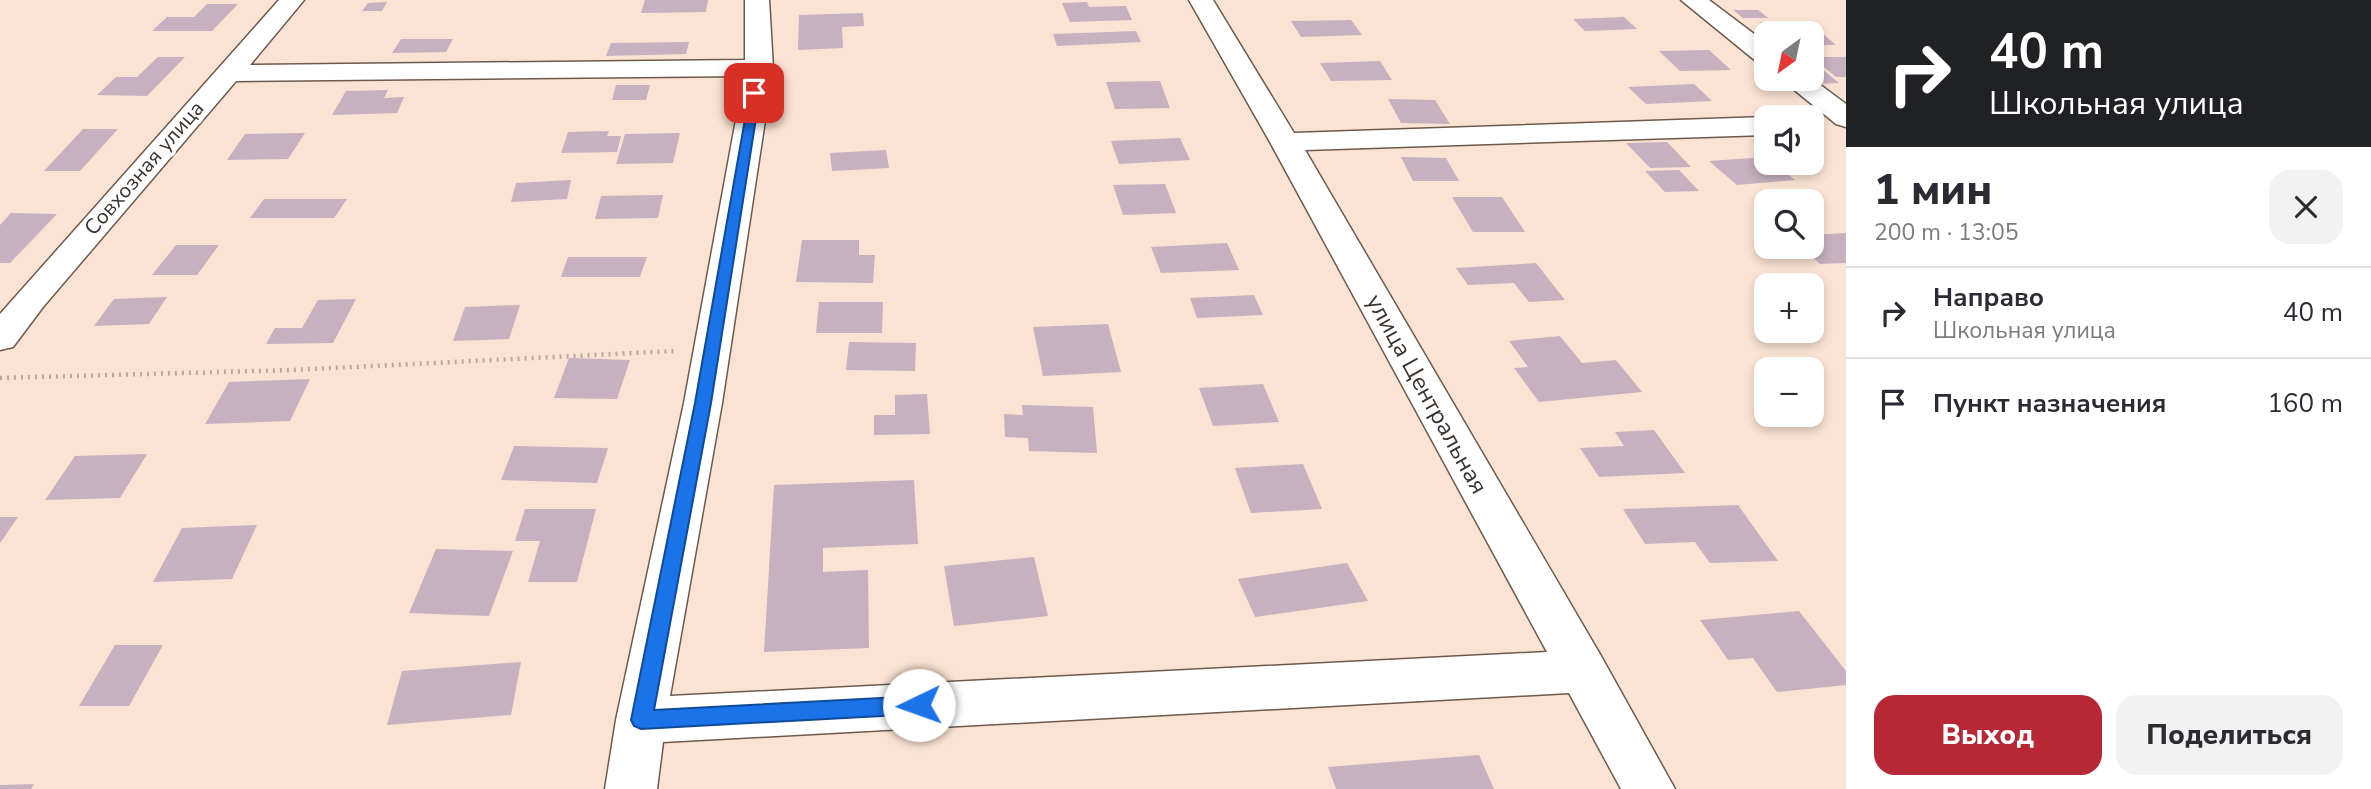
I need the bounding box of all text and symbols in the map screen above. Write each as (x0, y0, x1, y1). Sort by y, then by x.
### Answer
text: 40 m (1989, 18, 2104, 85)
north arrow (1754, 21, 1824, 91)
map controls (1754, 21, 1824, 427)
icon: right (1874, 28, 1965, 119)
pin (724, 63, 784, 123)
icon: arrive (735, 74, 773, 112)
text: Школьная улица (1989, 82, 2244, 125)
street label: Совхозная улица (78, 95, 210, 241)
button: sound (1754, 105, 1824, 175)
text: 1 мин (1874, 162, 1992, 219)
button: close (2269, 170, 2343, 244)
button: search (1754, 189, 1824, 259)
text: 200 m · 13:05 (1874, 217, 2019, 248)
button: + (1754, 273, 1824, 343)
text: Направо (1933, 280, 2044, 315)
street label: улица Центральная (1359, 288, 1495, 500)
icon: right (1874, 294, 1912, 332)
text: 40 m (2283, 295, 2343, 330)
text: Школьная улица (1933, 315, 2116, 346)
button: − (1754, 357, 1824, 427)
icon: arrive (1874, 385, 1912, 423)
text: Пункт назначения (1933, 386, 2166, 421)
text: 160 m (2267, 386, 2343, 421)
position arrow (882, 668, 956, 742)
button: Выход (1874, 695, 2102, 775)
button: Поделиться (2116, 695, 2343, 775)

